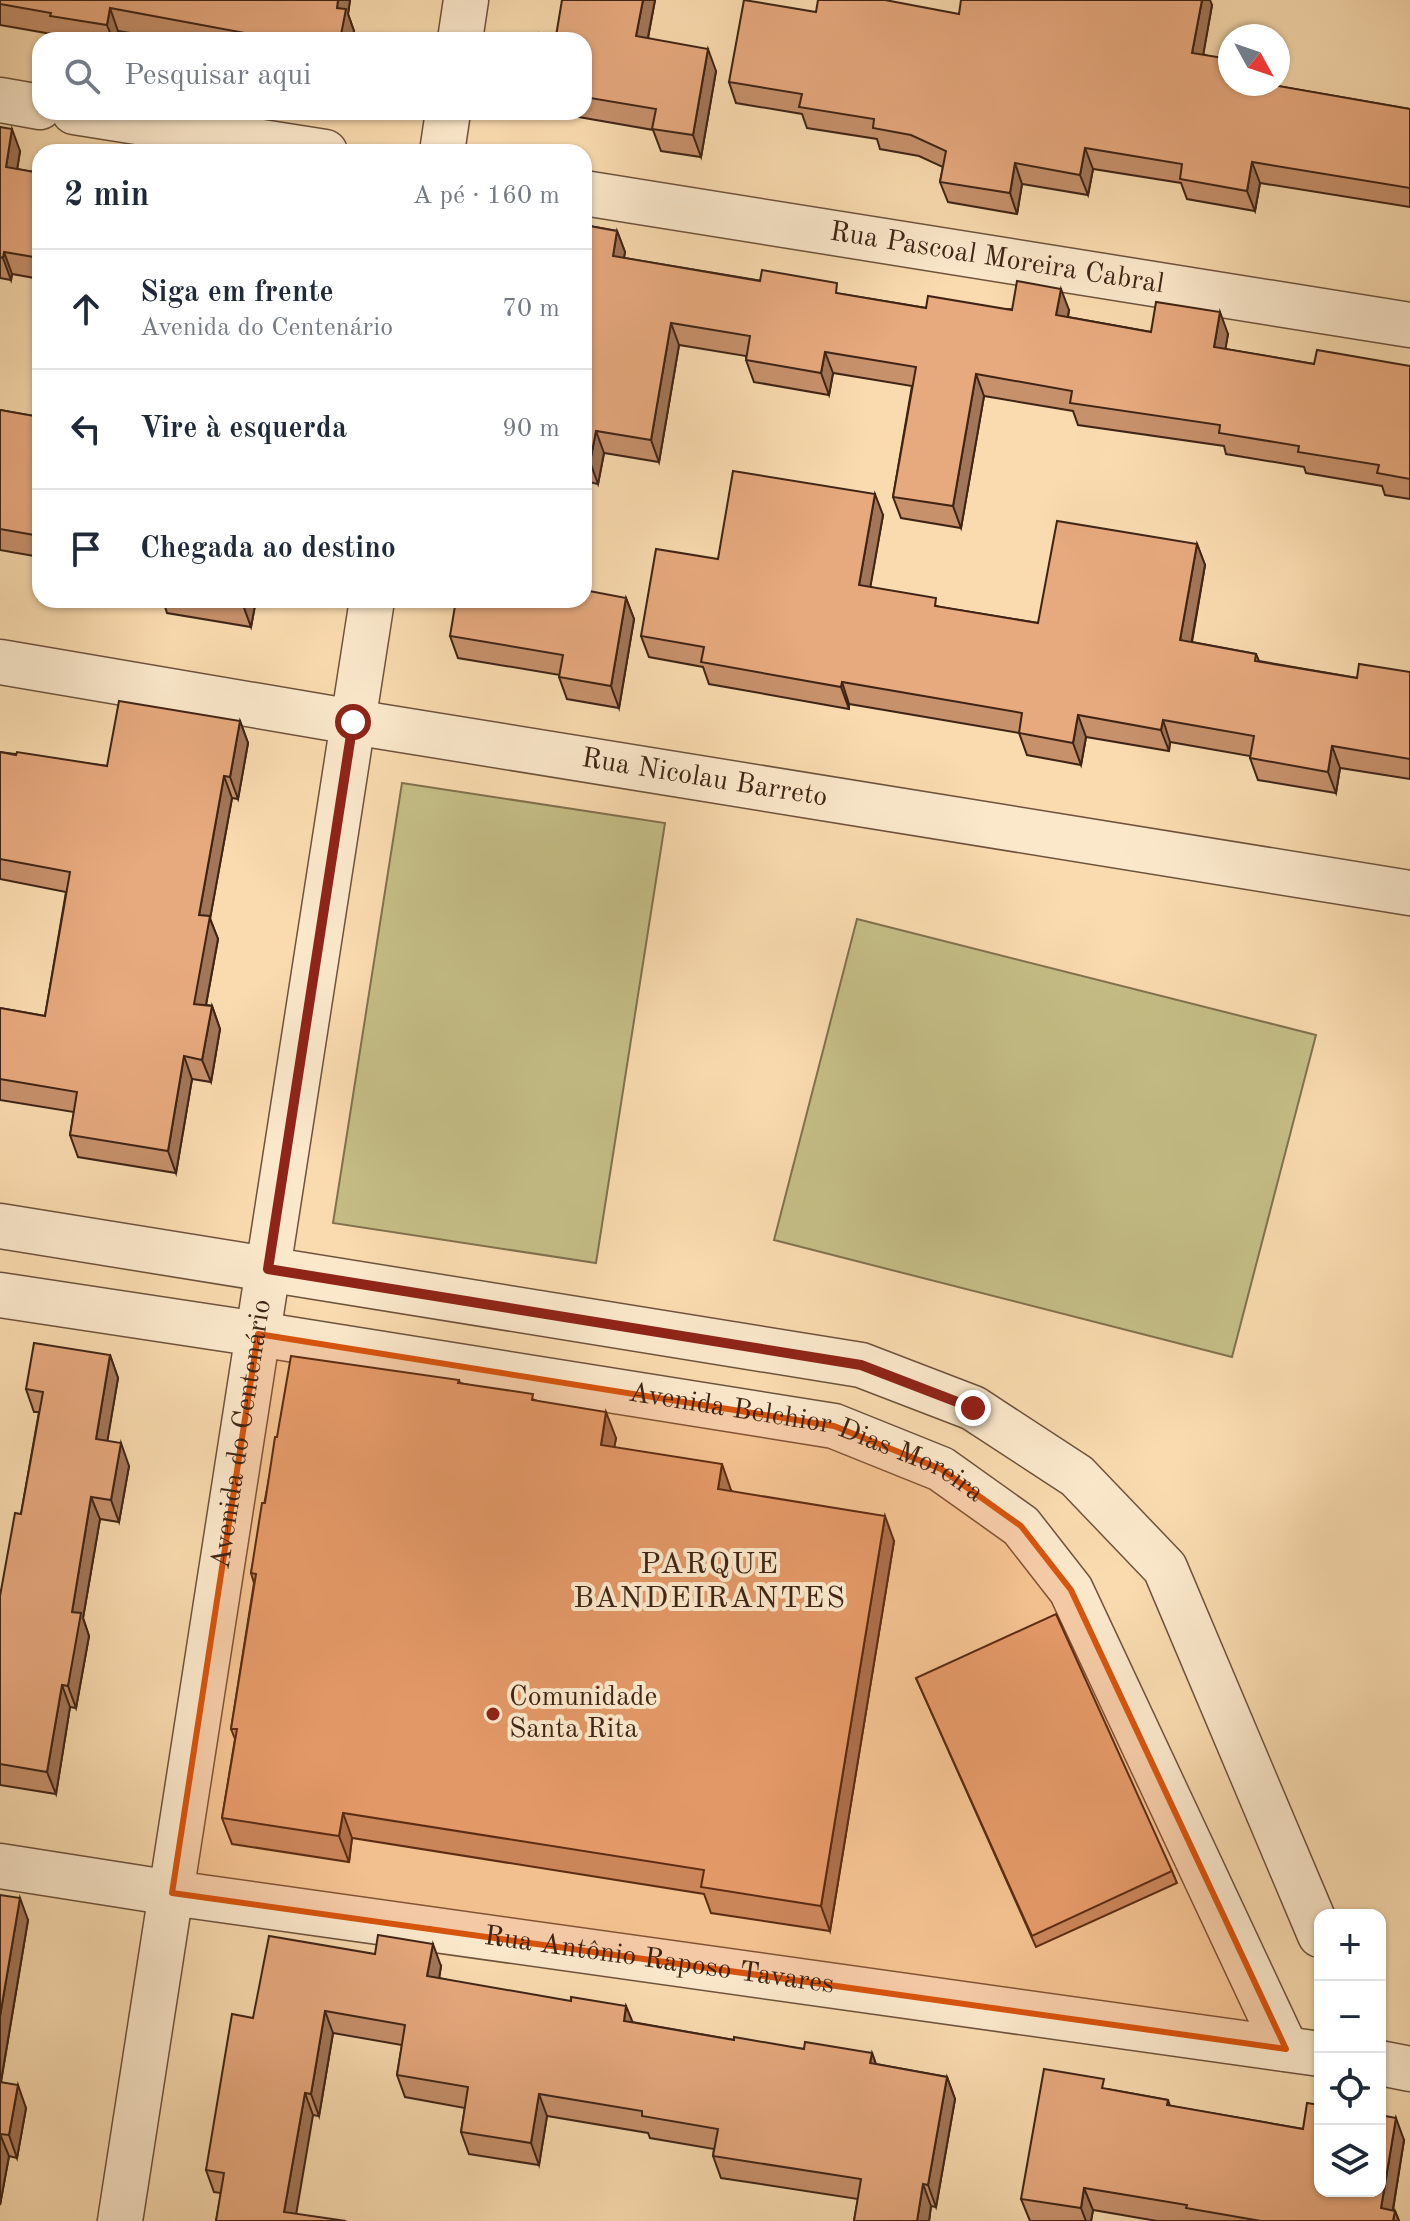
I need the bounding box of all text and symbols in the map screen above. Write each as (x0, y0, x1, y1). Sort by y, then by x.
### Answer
north arrow (1218, 24, 1290, 96)
search box (32, 32, 592, 120)
icon: search (60, 54, 104, 98)
text: Pesquisar aqui (124, 61, 311, 91)
text: 2 min (64, 179, 149, 213)
text: A pé · 160 m (412, 183, 560, 209)
street label: Rua Pascoal Moreira Cabral (828, 218, 1166, 299)
text: Siga em frente (140, 278, 334, 308)
icon: ahead (64, 287, 108, 331)
text: 70 m (502, 296, 560, 322)
text: Avenida do Centenário (140, 315, 393, 341)
icon: left (64, 407, 108, 451)
text: Vire à esquerda (140, 414, 347, 444)
text: 90 m (502, 416, 560, 442)
icon: arrive (64, 527, 108, 571)
text: Chegada ao destino (140, 534, 396, 564)
route start (335, 704, 371, 740)
street label: Rua Nicolau Barreto (579, 745, 829, 813)
street label: Avenida do Centenário (207, 1298, 277, 1571)
street label: Avenida Belchior Dias Moreira (627, 1379, 988, 1508)
route end (955, 1390, 991, 1426)
district label: PARQUE BANDEIRANTES (573, 1550, 847, 1614)
place label: Comunidade Santa Rita (509, 1684, 657, 1744)
marker: Comunidade Santa Rita (484, 1705, 502, 1723)
map controls (1314, 1909, 1386, 2197)
button: + (1314, 1909, 1386, 1981)
street label: Rua Antônio Raposo Tavares (482, 1923, 836, 2000)
button: − (1314, 1981, 1386, 2053)
button: locate (1314, 2053, 1386, 2125)
button: layers (1314, 2125, 1386, 2197)

